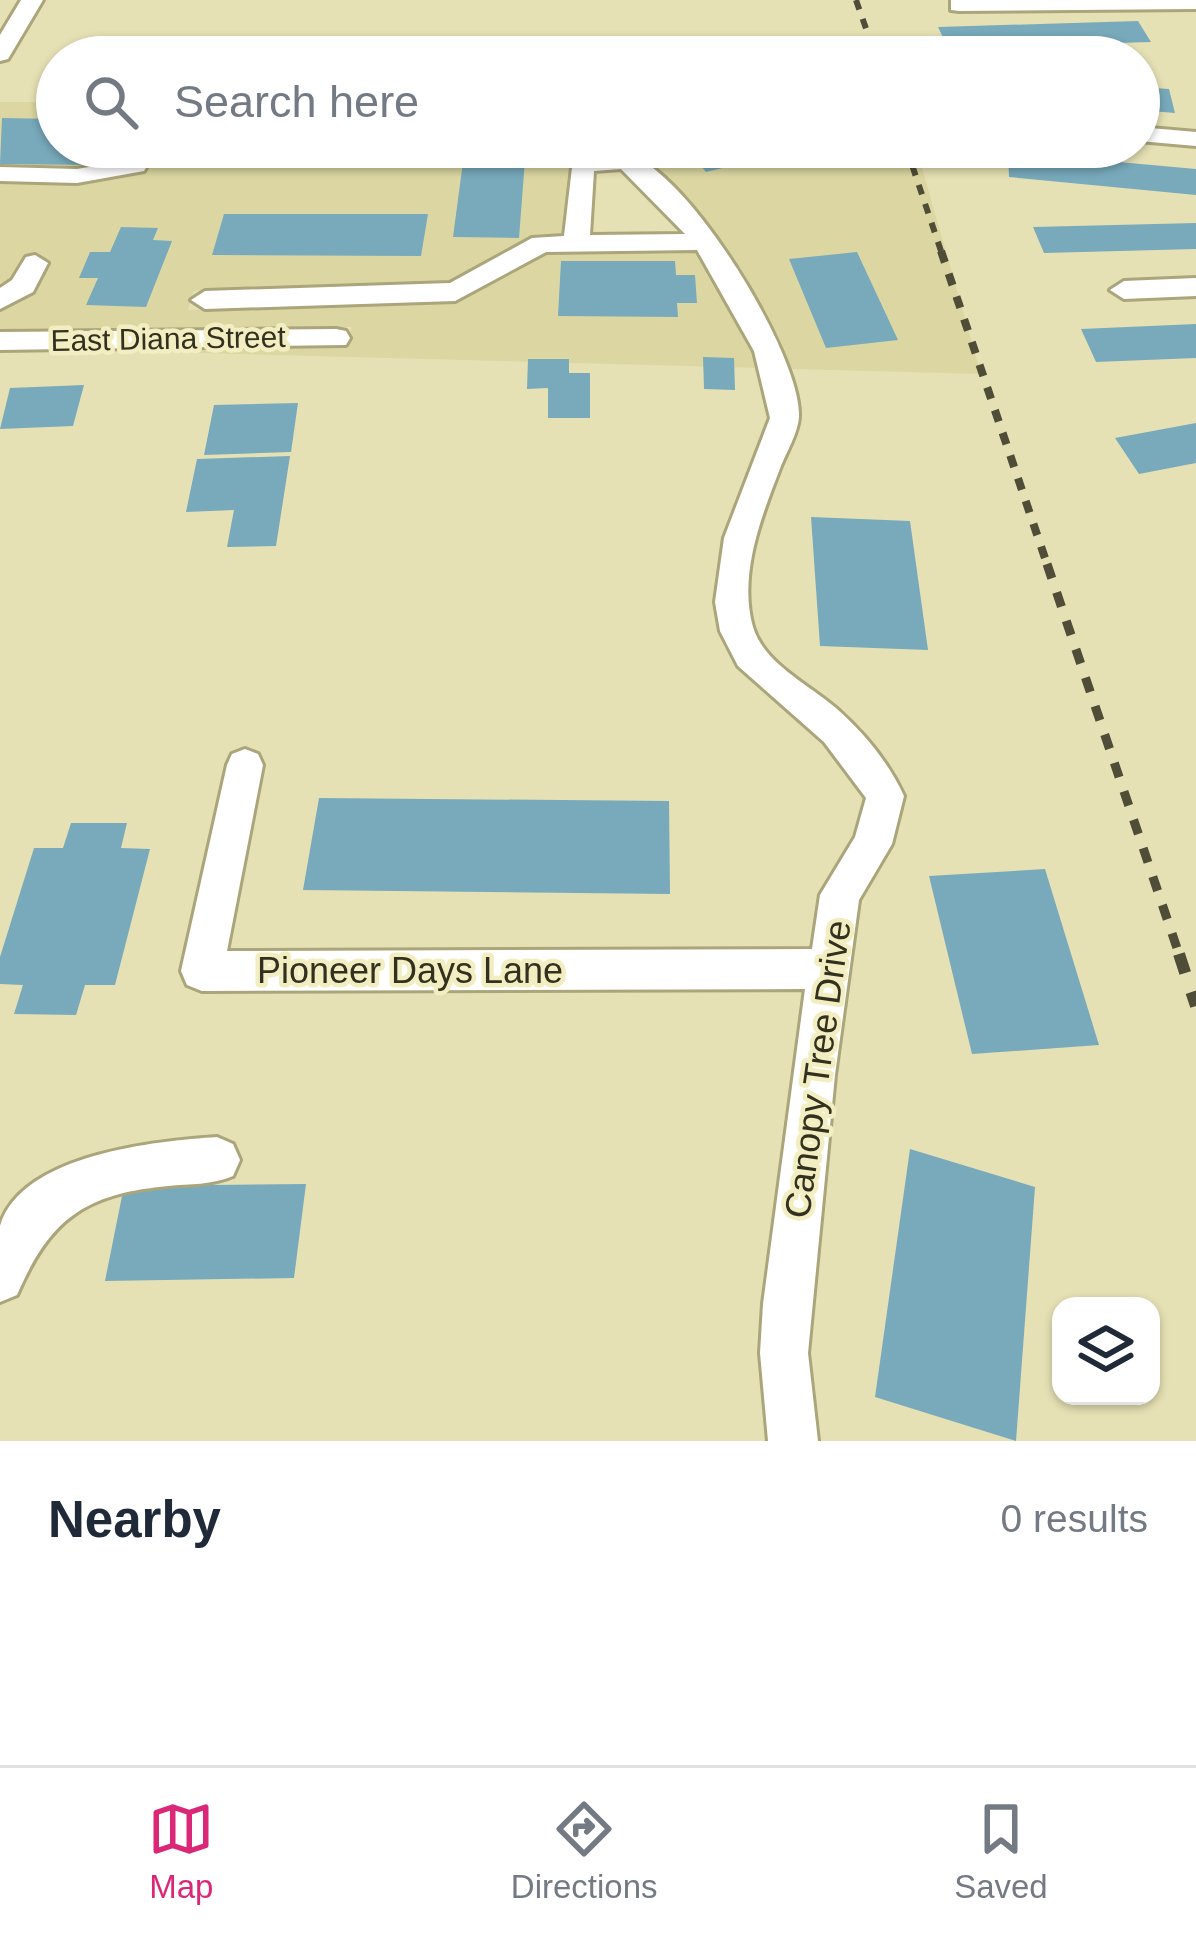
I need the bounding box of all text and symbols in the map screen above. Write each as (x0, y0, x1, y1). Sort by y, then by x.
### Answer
search box (36, 36, 1160, 168)
icon: search (78, 69, 144, 135)
text: Search here (174, 76, 419, 127)
street label: East Diana Street (50, 320, 286, 357)
street label: Canopy Tree Drive (776, 918, 859, 1221)
street label: Pioneer Days Lane (257, 950, 563, 991)
map controls (1052, 1297, 1160, 1405)
button: layers (1052, 1297, 1160, 1405)
text: Nearby (48, 1491, 221, 1548)
text: 0 results (1001, 1497, 1148, 1540)
tab: Map (148, 1796, 214, 1906)
tab: Directions (511, 1796, 658, 1906)
tab: Saved (954, 1796, 1048, 1906)

